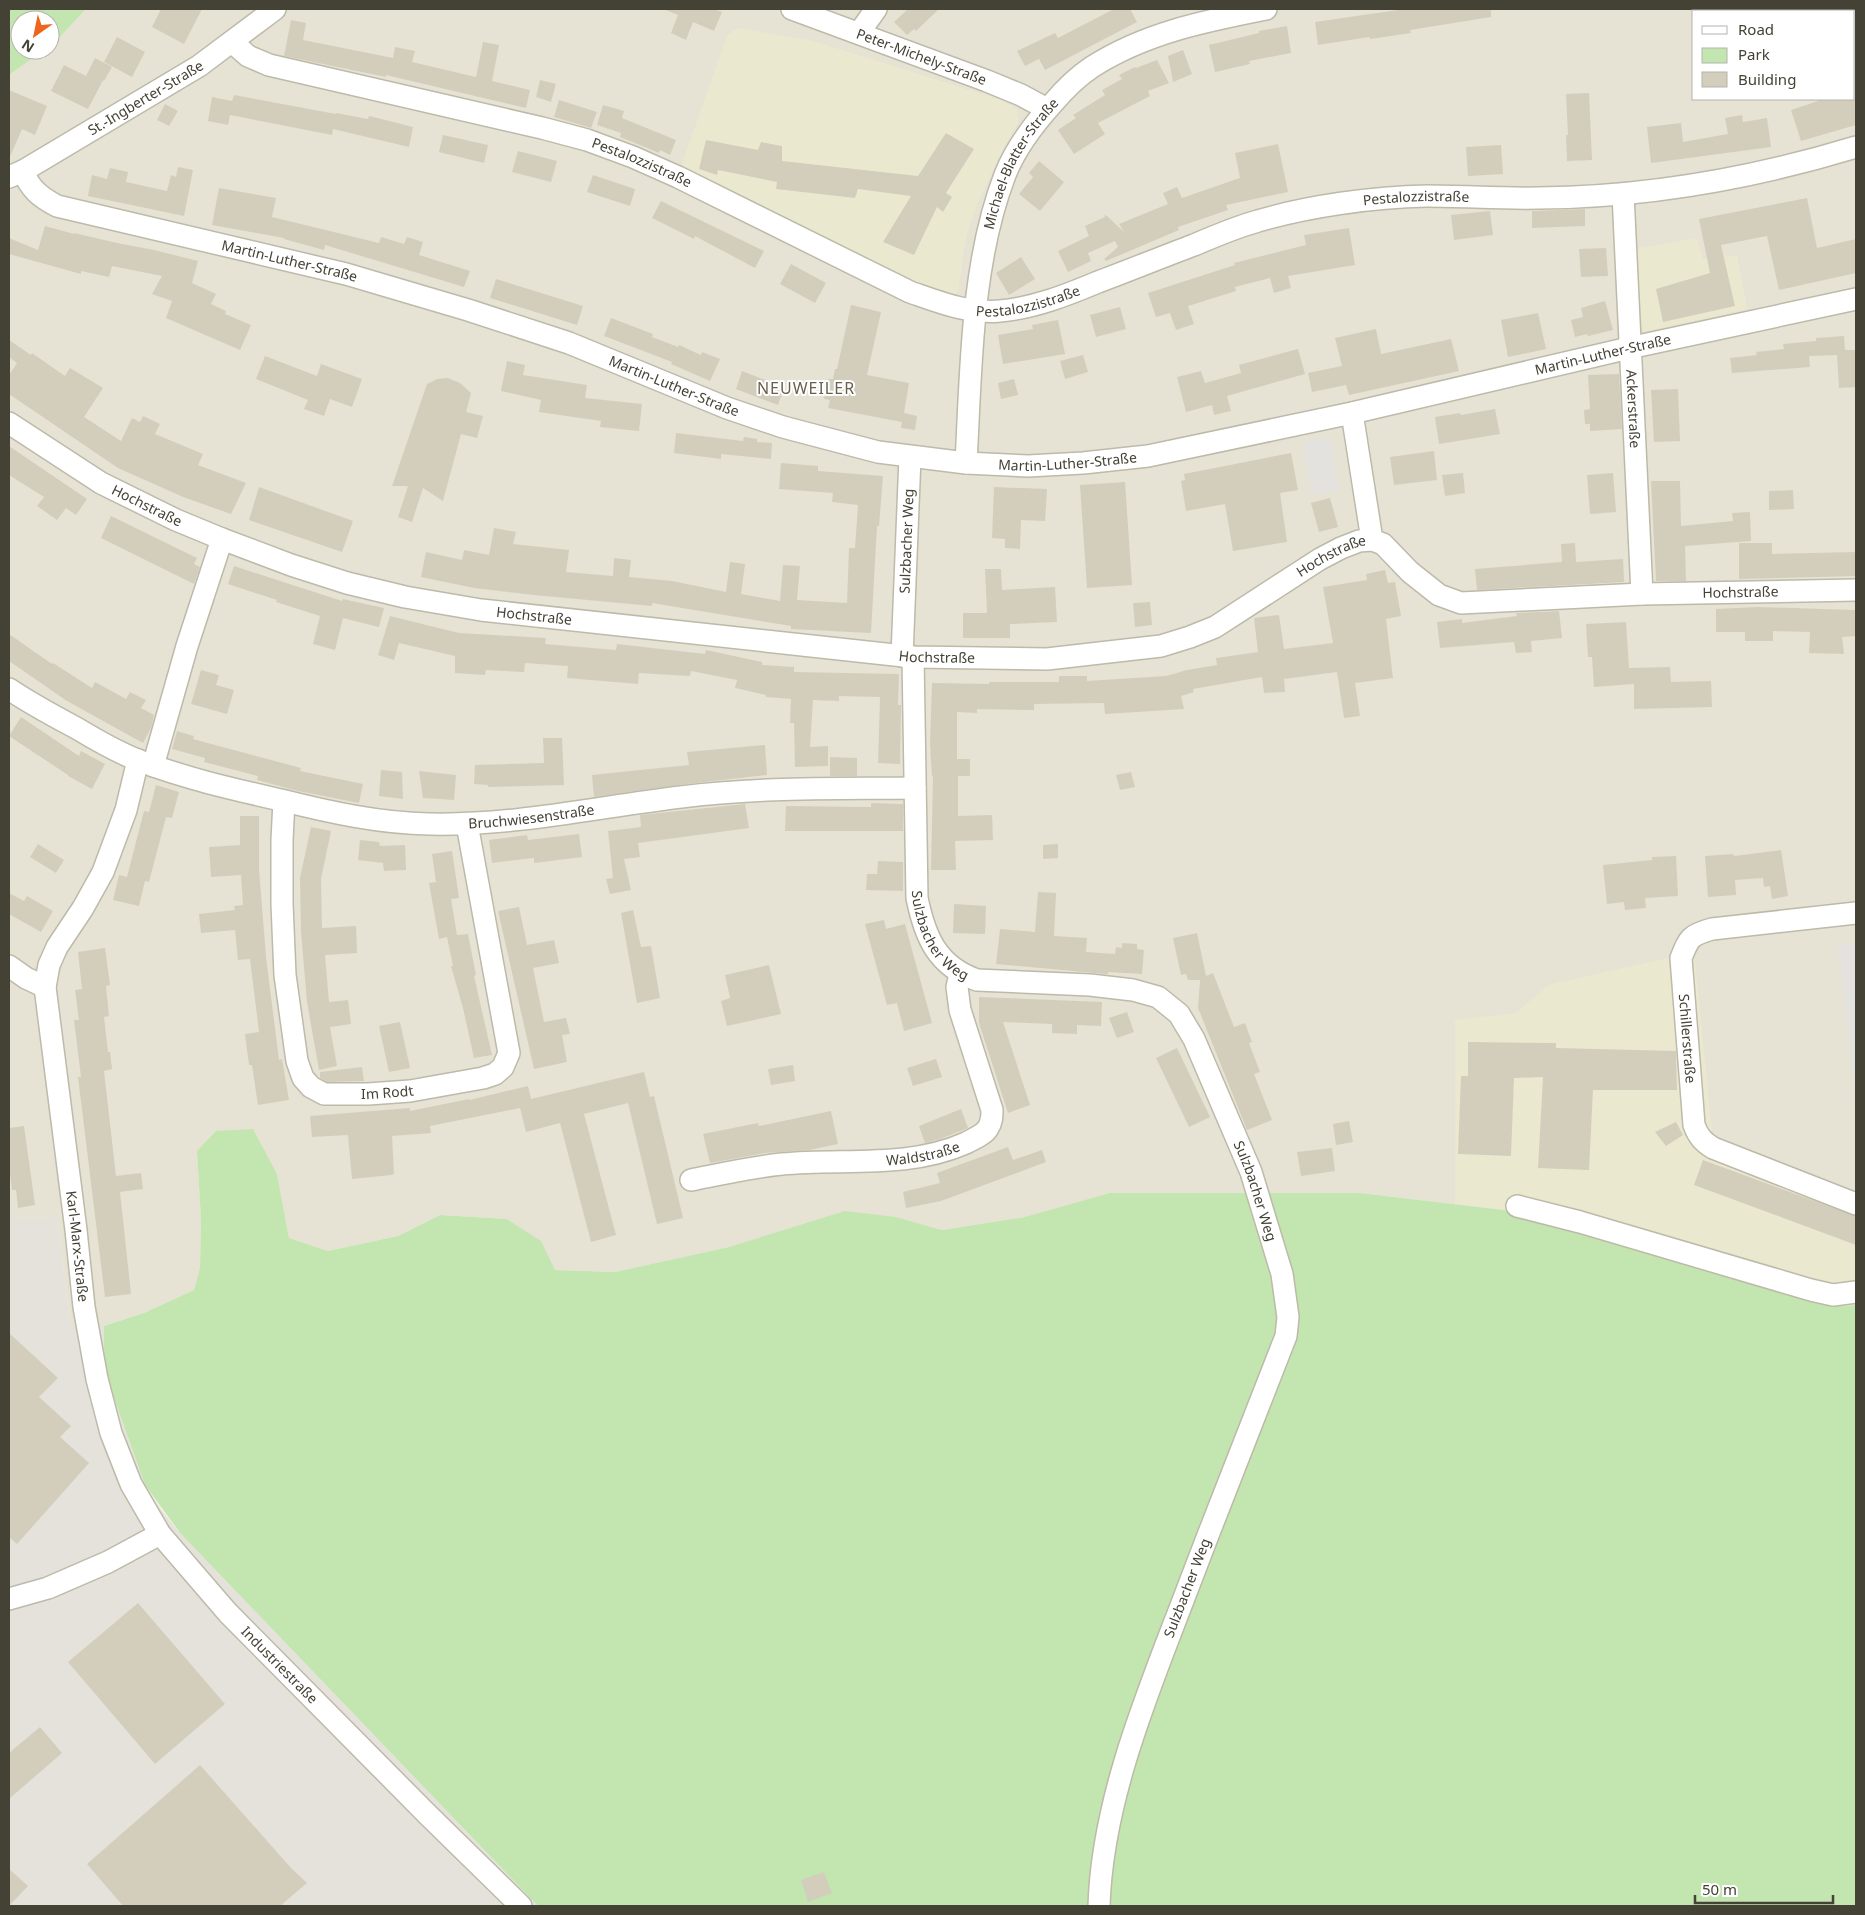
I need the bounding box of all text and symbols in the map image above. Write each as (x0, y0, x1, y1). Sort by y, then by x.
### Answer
north arrow (10, 10, 60, 60)
legend (1692, 10, 1855, 100)
text: Road (1738, 19, 1774, 39)
street label: Peter-Michely-Straße (854, 24, 989, 89)
text: N (18, 35, 38, 57)
text: Park (1738, 44, 1770, 64)
street label: St.-Ingberter-Straße (84, 56, 207, 139)
text: Building (1738, 69, 1796, 89)
street label: Michael-Blatter-Straße (979, 93, 1062, 231)
street label: Pestalozzistraße (589, 133, 695, 191)
street label: Pestalozzistraße (1362, 186, 1470, 209)
street label: Martin-Luther-Straße (220, 235, 360, 286)
street label: Pestalozzistraße (975, 280, 1083, 321)
street label: Martin-Luther-Straße (1533, 329, 1673, 379)
street label: Martin-Luther-Straße (606, 351, 742, 420)
street label: Ackerstraße (1622, 369, 1645, 449)
district label: NEUWEILER (757, 377, 855, 399)
street label: Martin-Luther-Straße (998, 447, 1138, 475)
street label: Hochstraße (109, 480, 185, 530)
street label: Sulzbacher Weg (895, 488, 918, 594)
street label: Hochstraße (1292, 531, 1367, 581)
street label: Hochstraße (1702, 581, 1779, 602)
street label: Hochstraße (495, 602, 573, 629)
street label: Hochstraße (898, 646, 975, 667)
street label: Bruchwiesenstraße (468, 799, 596, 833)
street label: Sulzbacher Weg (908, 890, 972, 984)
street label: Schillerstraße (1675, 993, 1701, 1084)
street label: Im Rodt (361, 1081, 415, 1103)
street label: Waldstraße (885, 1136, 962, 1169)
street label: Sulzbacher Weg (1230, 1138, 1281, 1243)
street label: Karl-Marx-Straße (62, 1190, 93, 1303)
street label: Sulzbacher Weg (1159, 1535, 1214, 1640)
street label: Industriestraße (237, 1622, 322, 1708)
scale bar (1695, 1872, 1832, 1904)
text: 50 m (1702, 1879, 1737, 1899)

